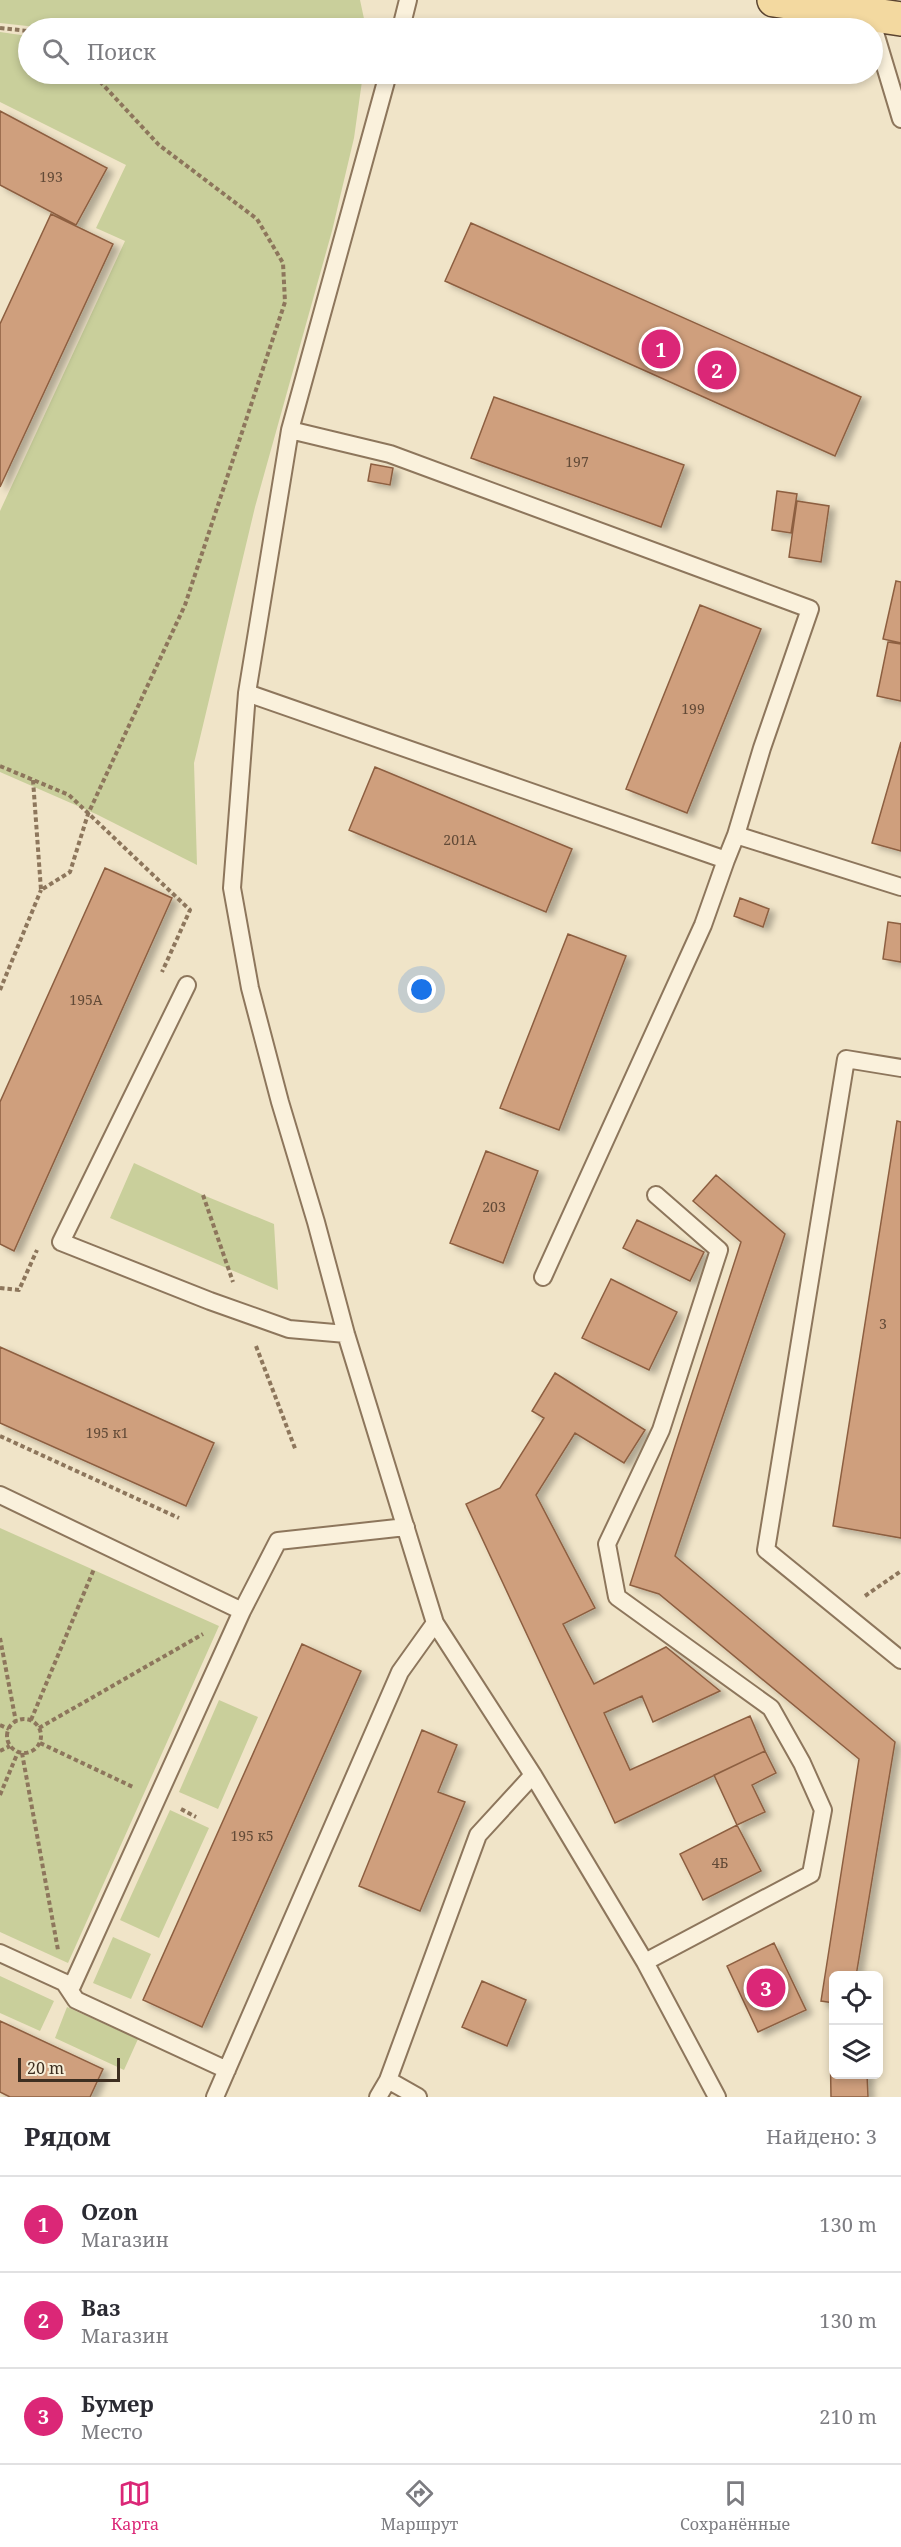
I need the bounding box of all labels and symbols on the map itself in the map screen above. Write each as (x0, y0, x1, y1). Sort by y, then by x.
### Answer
house number: 193 (39, 167, 63, 186)
pin: 1 (642, 326, 680, 372)
pin: 2 (698, 348, 736, 392)
house number: 197 (565, 452, 589, 471)
house number: 199 (681, 699, 705, 718)
house number: 201А (443, 830, 477, 849)
your location (407, 975, 436, 1004)
house number: 195А (69, 990, 103, 1009)
house number: 203 (482, 1197, 506, 1216)
house number: 3 (879, 1314, 887, 1333)
house number: 195 к1 (85, 1423, 129, 1442)
house number: 195 к5 (230, 1826, 274, 1845)
house number: 4Б (712, 1853, 728, 1872)
pin: 3 (746, 1966, 786, 2010)
scale bar (18, 2055, 120, 2082)

